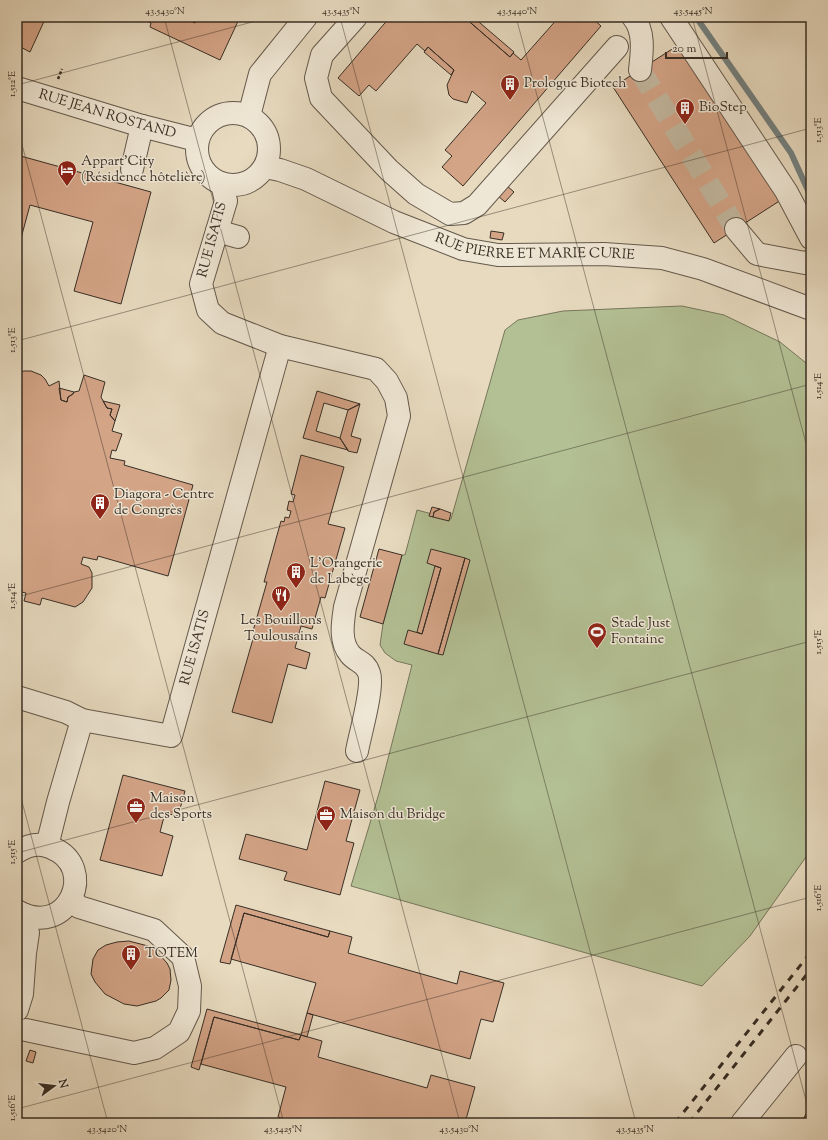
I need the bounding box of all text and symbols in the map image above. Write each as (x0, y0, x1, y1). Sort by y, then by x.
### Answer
text: 43.5430°N (145, 4, 185, 19)
text: 43.5435°N (322, 4, 360, 19)
text: 43.5440°N (497, 4, 537, 19)
text: 43.5445°N (673, 4, 713, 19)
scale bar (666, 34, 727, 60)
text: 20 m (672, 40, 697, 58)
text: 1.512°E (5, 71, 20, 97)
building icon: Prologue Biotech (499, 73, 521, 101)
place label: Prologue Biotech (524, 74, 626, 94)
street label: RUE JEAN ROSTAND (36, 85, 178, 144)
building icon: BioStep (674, 97, 696, 125)
place label: BioStep (699, 98, 747, 118)
text: 1.513°E (811, 117, 826, 143)
place label: Appart'City (Résidence hôtelière) (81, 152, 206, 188)
hotel icon: Appart'City (Résidence hôtelière) (56, 159, 78, 187)
street label: RUE ISATIS (193, 200, 233, 280)
street label: RUE PIERRE ET MARIE CURIE (431, 229, 636, 266)
text: 1.513°E (5, 327, 20, 353)
text: 1.514°E (811, 373, 826, 399)
place label: Diagora - Centre de Congrès (114, 485, 214, 521)
building icon: Diagora - Centre de Congrès (89, 492, 111, 520)
place label: L'Orangerie de Labège (310, 554, 382, 590)
building icon: L'Orangerie de Labège (285, 561, 307, 589)
text: 1.514°E (5, 583, 20, 609)
restaurant icon: Les Bouillons Toulousains (270, 584, 292, 612)
street label: RUE ISATIS (176, 608, 216, 688)
place label: Les Bouillons Toulousains (240, 611, 322, 647)
place label: Stade Just Fontaine (611, 614, 670, 650)
sports icon: Stade Just Fontaine (586, 621, 608, 649)
text: 1.515°E (811, 630, 826, 654)
place label: Maison des Sports (150, 789, 212, 825)
office icon: Maison des Sports (125, 796, 147, 824)
office icon: Maison du Bridge (315, 804, 337, 832)
place label: Maison du Bridge (340, 805, 446, 825)
text: 1.515°E (5, 840, 20, 864)
text: 1.516°E (811, 885, 826, 911)
building icon: TOTEM (120, 943, 142, 971)
place label: TOTEM (145, 944, 198, 964)
north arrow (34, 1066, 74, 1106)
text: N (54, 1076, 72, 1090)
text: 1.516°E (5, 1095, 20, 1121)
text: 43.5420°N (87, 1122, 127, 1137)
text: 43.5425°N (264, 1122, 302, 1137)
text: 43.5430°N (439, 1122, 479, 1137)
text: 43.5435°N (616, 1122, 654, 1137)

